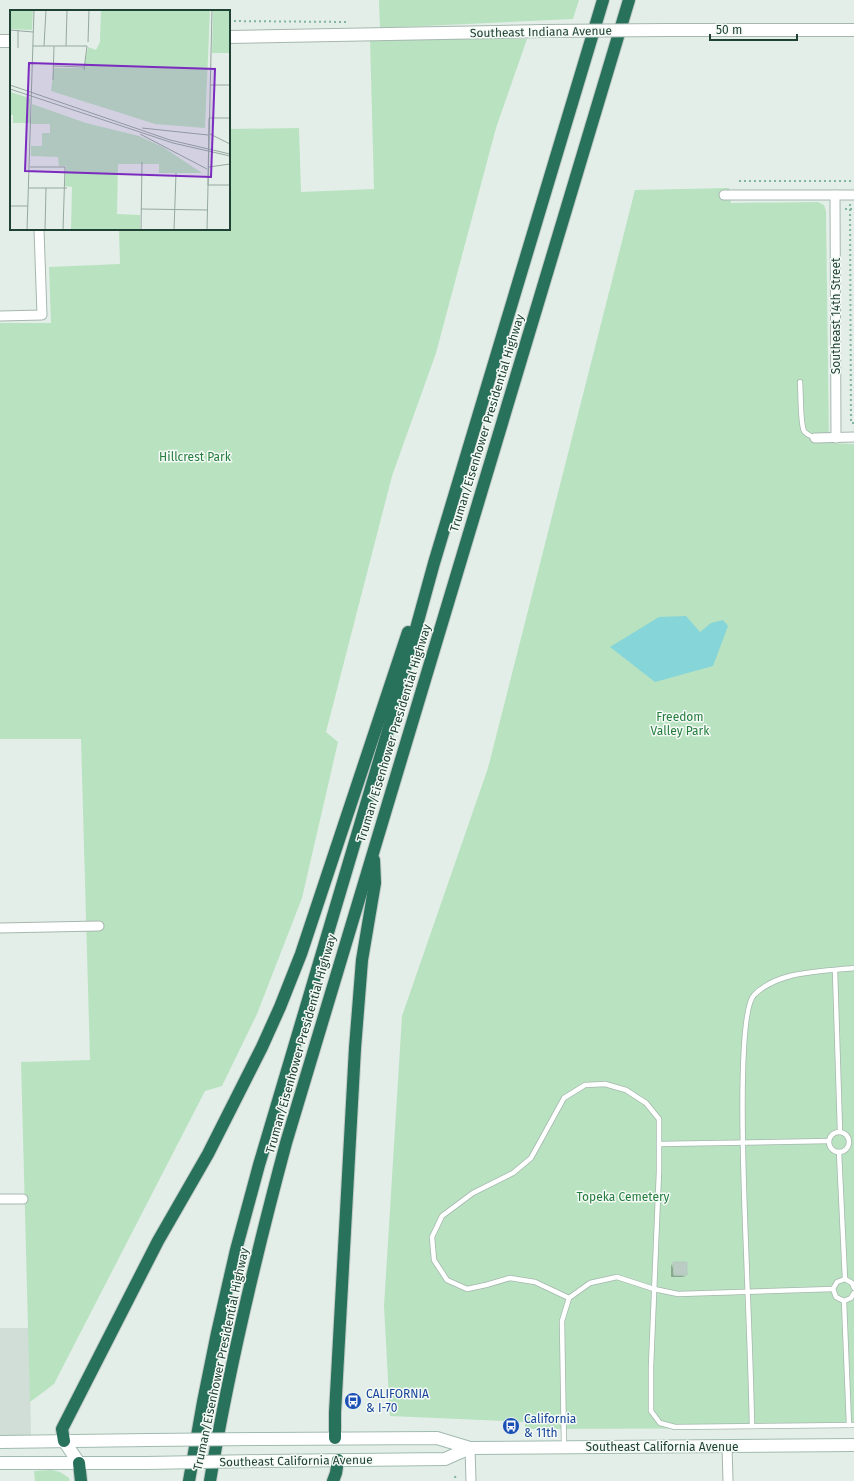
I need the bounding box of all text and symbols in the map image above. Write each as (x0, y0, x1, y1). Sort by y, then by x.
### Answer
inset map (10, 10, 230, 230)
scale bar (710, 16, 797, 42)
text: 50 m (716, 23, 742, 37)
street label: Southeast Indiana Avenue (470, 24, 612, 40)
street label: Southeast 14th Street (829, 257, 843, 374)
street label: Truman/Eisenhower Presidential Highway (447, 312, 527, 534)
park label: Hillcrest Park (159, 450, 232, 464)
street label: Truman/Eisenhower Presidential Highway (354, 622, 434, 844)
park label: Freedom Valley Park (651, 710, 710, 738)
street label: Truman/Eisenhower Presidential Highway (263, 933, 339, 1155)
park label: Topeka Cemetery (577, 1190, 670, 1204)
street label: Truman/Eisenhower Presidential Highway (191, 1246, 251, 1472)
place label: CALIFORNIA & I-70 (366, 1387, 429, 1415)
bus stop icon: CALIFORNIA & I-70 (343, 1391, 363, 1411)
place label: California & 11th (524, 1412, 576, 1440)
bus stop icon: California & 11th (501, 1416, 521, 1436)
street label: Southeast California Avenue (585, 1440, 739, 1454)
street label: Southeast California Avenue (219, 1453, 373, 1469)

